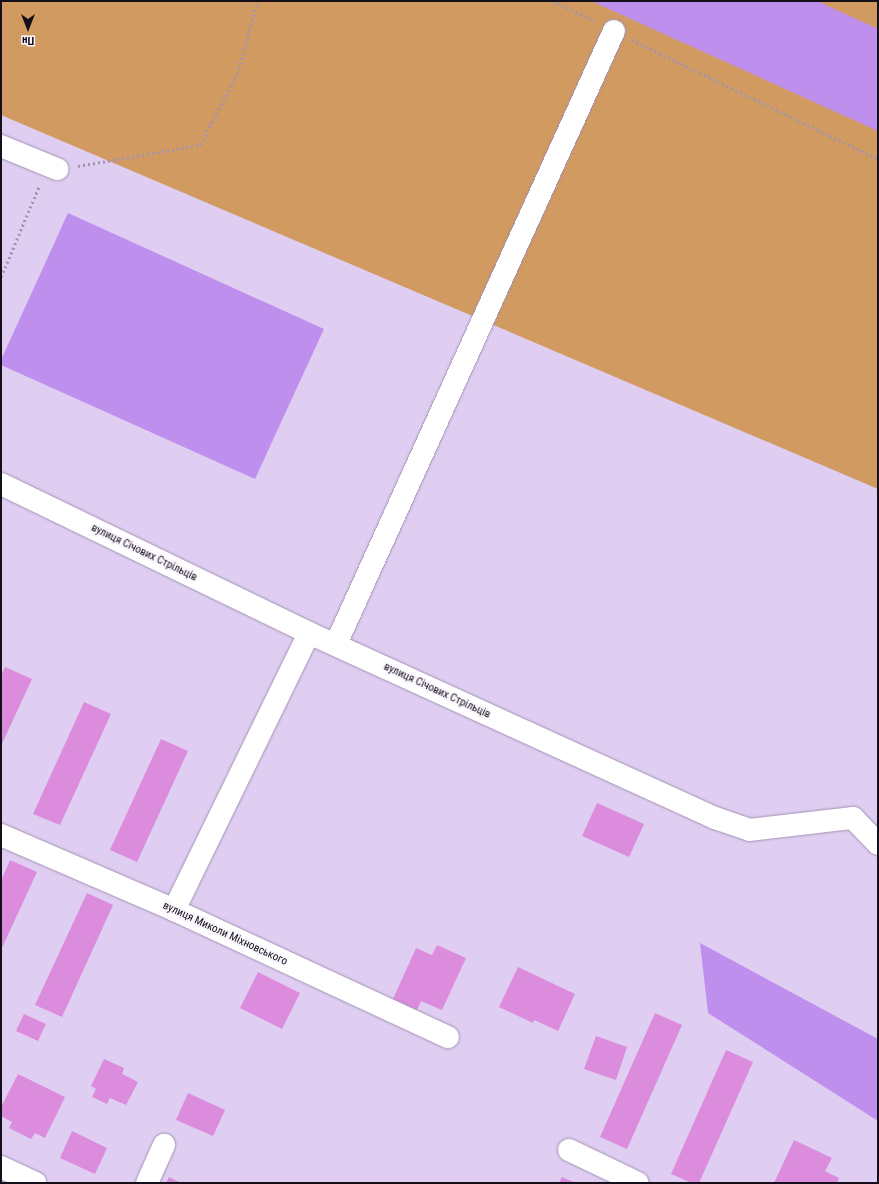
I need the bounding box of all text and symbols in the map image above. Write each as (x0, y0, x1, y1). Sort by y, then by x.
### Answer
north arrow (8, 8, 48, 48)
text: Пн (22, 34, 34, 47)
street label: вулиця Січових Стрільців (89, 522, 199, 584)
street label: вулиця Січових Стрільців (381, 660, 493, 722)
street label: вулиця Миколи Міхновського (161, 899, 289, 969)

